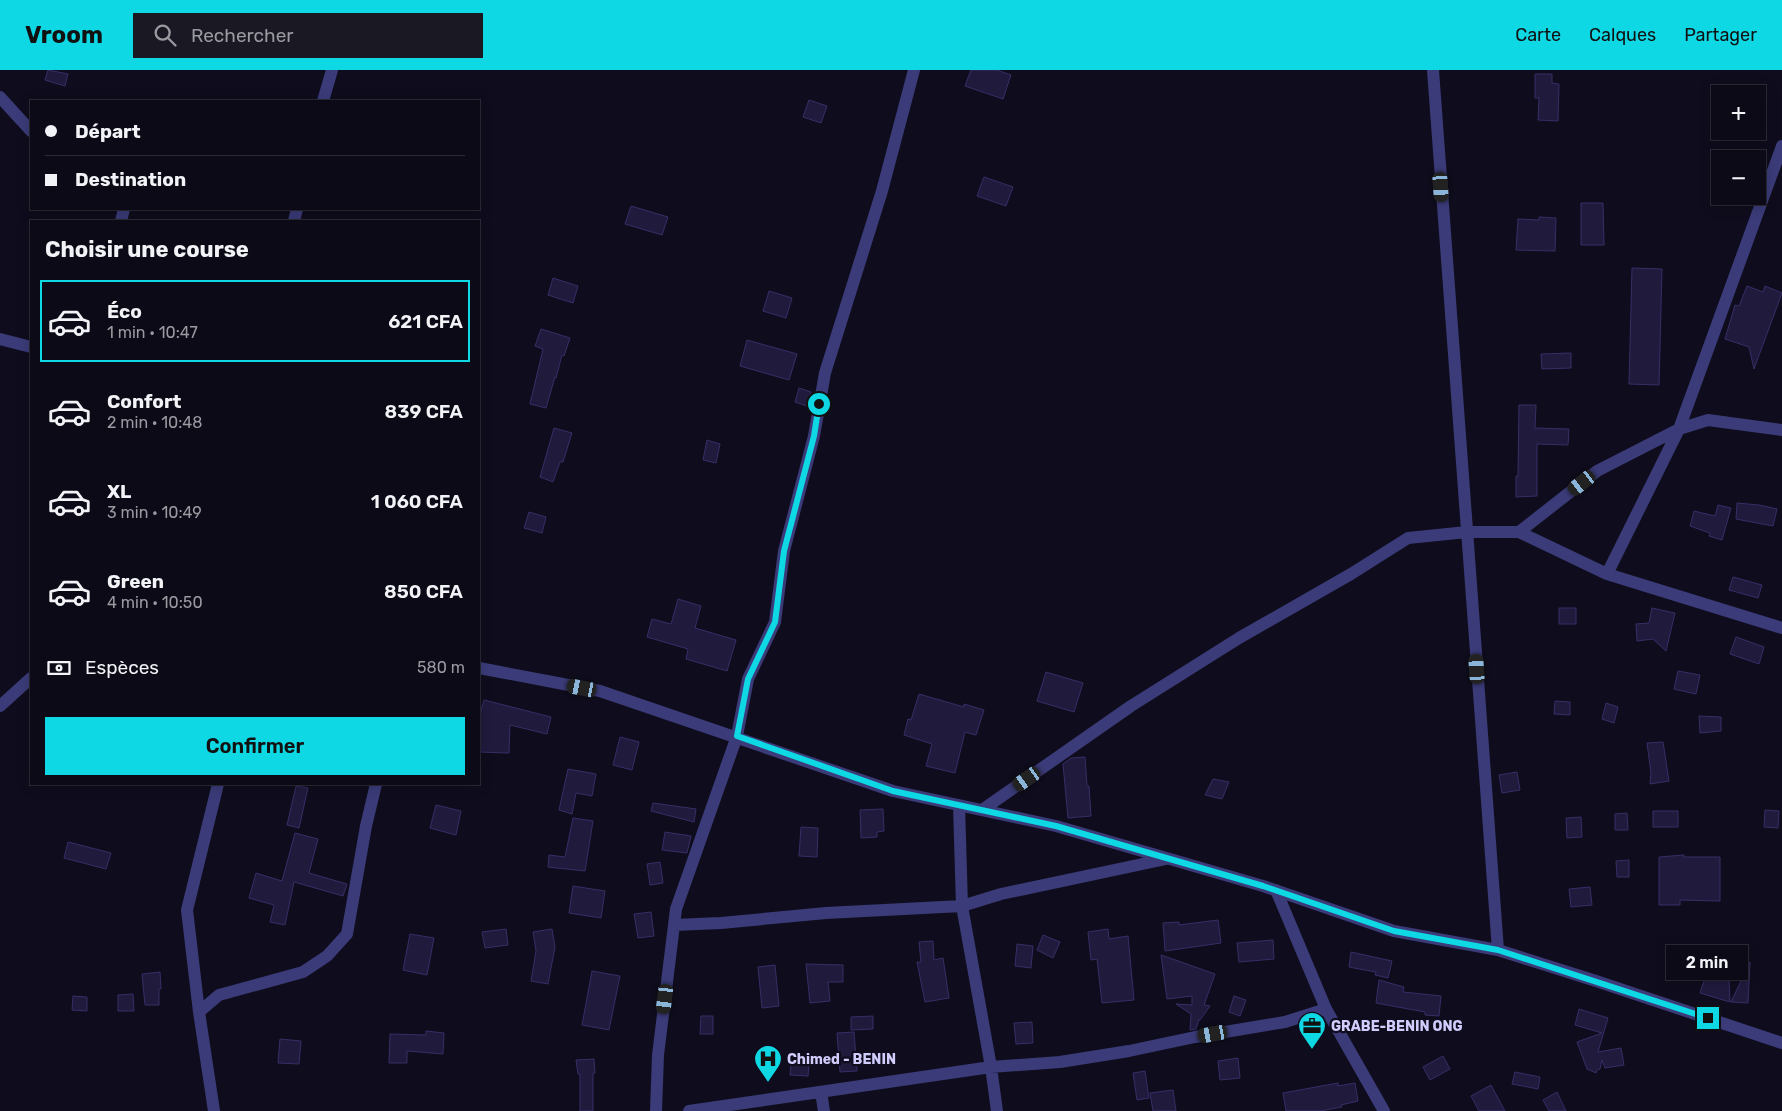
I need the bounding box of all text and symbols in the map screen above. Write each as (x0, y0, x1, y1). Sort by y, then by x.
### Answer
search box (133, 13, 483, 58)
text: Vroom (25, 21, 103, 49)
icon: search (151, 21, 179, 49)
text: Rechercher (191, 24, 294, 47)
text: Carte (1515, 24, 1561, 46)
text: Calques (1589, 24, 1656, 46)
text: Partager (1684, 24, 1757, 46)
map controls (1711, 85, 1766, 205)
button: + (1711, 85, 1766, 140)
text: Départ (75, 120, 141, 143)
button: − (1711, 150, 1766, 205)
text: Destination (75, 168, 186, 191)
car (1432, 172, 1449, 202)
text: Choisir une course (45, 236, 249, 263)
icon: car (47, 299, 92, 344)
text: Éco (107, 300, 142, 323)
text: 621 CFA (388, 310, 463, 333)
text: 1 min · 10:47 (107, 323, 198, 342)
icon: car (47, 389, 92, 434)
text: Confort (107, 390, 181, 413)
route start (808, 393, 830, 415)
text: 839 CFA (385, 400, 463, 423)
text: 2 min · 10:48 (107, 413, 202, 432)
car (1565, 468, 1598, 498)
icon: car (47, 479, 92, 524)
text: XL (107, 480, 131, 503)
text: 1 060 CFA (371, 490, 463, 513)
text: 3 min · 10:49 (107, 503, 202, 522)
icon: car (47, 569, 92, 614)
text: Green (107, 570, 164, 593)
text: 850 CFA (384, 580, 463, 603)
text: 4 min · 10:50 (107, 593, 203, 612)
icon: cash (45, 654, 73, 682)
car (1468, 654, 1485, 684)
text: Espèces (85, 656, 159, 679)
text: 580 m (417, 658, 465, 677)
car (565, 678, 598, 698)
button: Confirmer (45, 717, 465, 775)
car (1010, 764, 1043, 794)
callout: 2 min (1667, 946, 1749, 980)
text: 2 min (1686, 953, 1728, 972)
car (655, 983, 674, 1015)
route end (1697, 1007, 1719, 1029)
office icon: GRABE-BENIN ONG (1297, 1011, 1327, 1050)
place label: GRABE-BENIN ONG (1331, 1018, 1463, 1035)
car (1196, 1024, 1229, 1044)
hospital icon: Chimed - BENIN (753, 1044, 783, 1083)
place label: Chimed - BENIN (787, 1051, 896, 1068)

